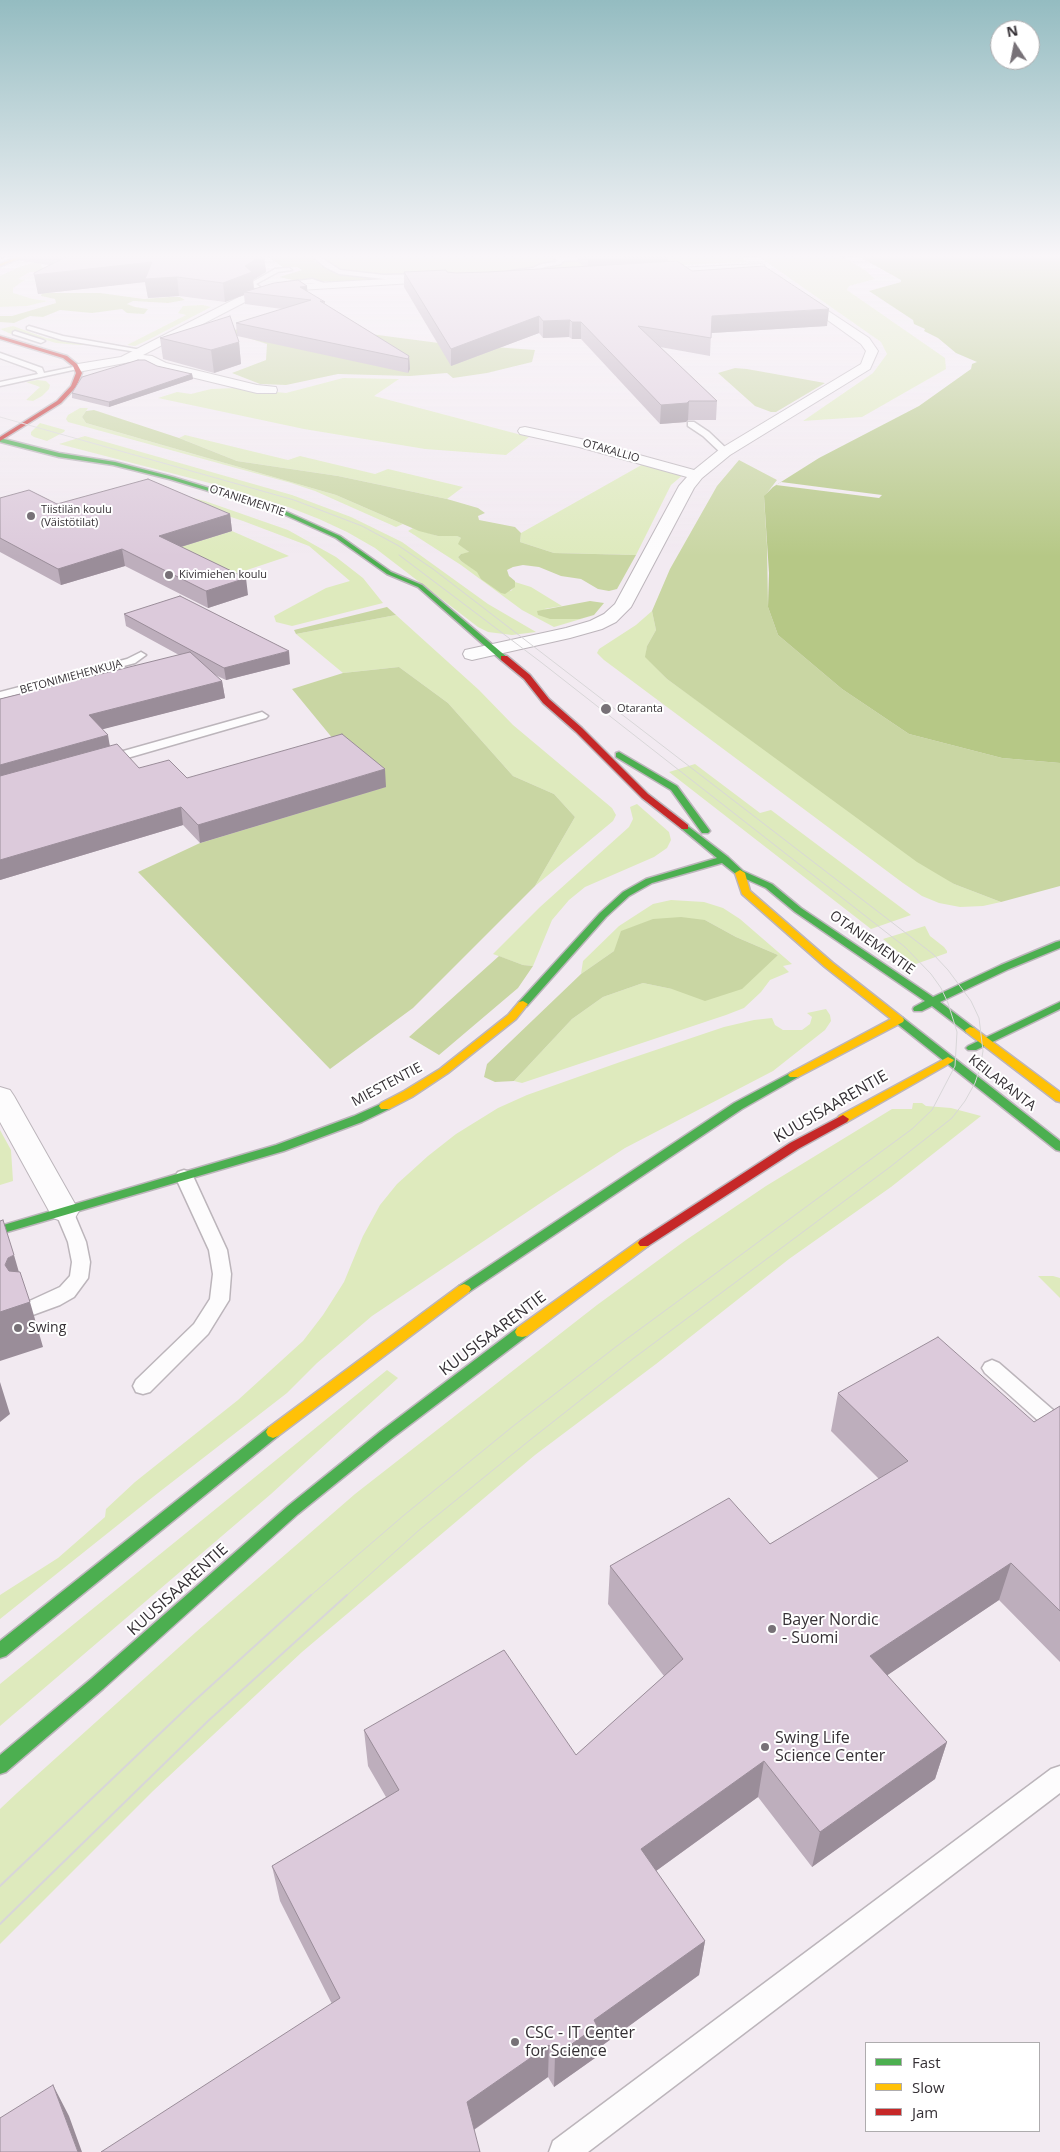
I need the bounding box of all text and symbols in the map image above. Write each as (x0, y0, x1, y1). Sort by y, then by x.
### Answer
north arrow (990, 20, 1040, 70)
text: N (1005, 20, 1020, 41)
street label: OTAKALLIO (581, 437, 641, 465)
street label: OTANIEMENTIE (208, 483, 286, 519)
place label: Tiistilän koulu (Väistötilat) (41, 503, 112, 529)
marker: Tiistilän koulu (Väistötilat) (25, 510, 37, 522)
place label: Kivimiehen koulu (179, 568, 267, 582)
marker: Kivimiehen koulu (163, 569, 175, 581)
street label: BETONIMIEHENKUJA (18, 657, 124, 697)
marker: Otaranta (599, 702, 613, 716)
place label: Otaranta (617, 702, 663, 716)
street label: OTANIEMENTIE (826, 907, 918, 979)
street label: KEILARANTA (965, 1051, 1039, 1115)
street label: MIESTENTIE (349, 1059, 425, 1111)
street label: KUUSISAARENTIE (771, 1067, 891, 1147)
street label: KUUSISAARENTIE (436, 1288, 550, 1380)
place label: Swing (28, 1320, 66, 1336)
marker: Swing (12, 1322, 24, 1334)
street label: KUUSISAARENTIE (124, 1540, 232, 1640)
place label: Bayer Nordic - Suomi (782, 1610, 879, 1648)
marker: Bayer Nordic - Suomi (766, 1623, 778, 1635)
place label: Swing Life Science Center (775, 1728, 885, 1766)
marker: Swing Life Science Center (759, 1741, 771, 1753)
place label: CSC - IT Center for Science (525, 2023, 635, 2061)
marker: CSC - IT Center for Science (509, 2036, 521, 2048)
legend (865, 2042, 1040, 2132)
text: Fast (912, 2052, 941, 2072)
text: Slow (912, 2077, 945, 2097)
text: Jam (912, 2102, 938, 2122)

